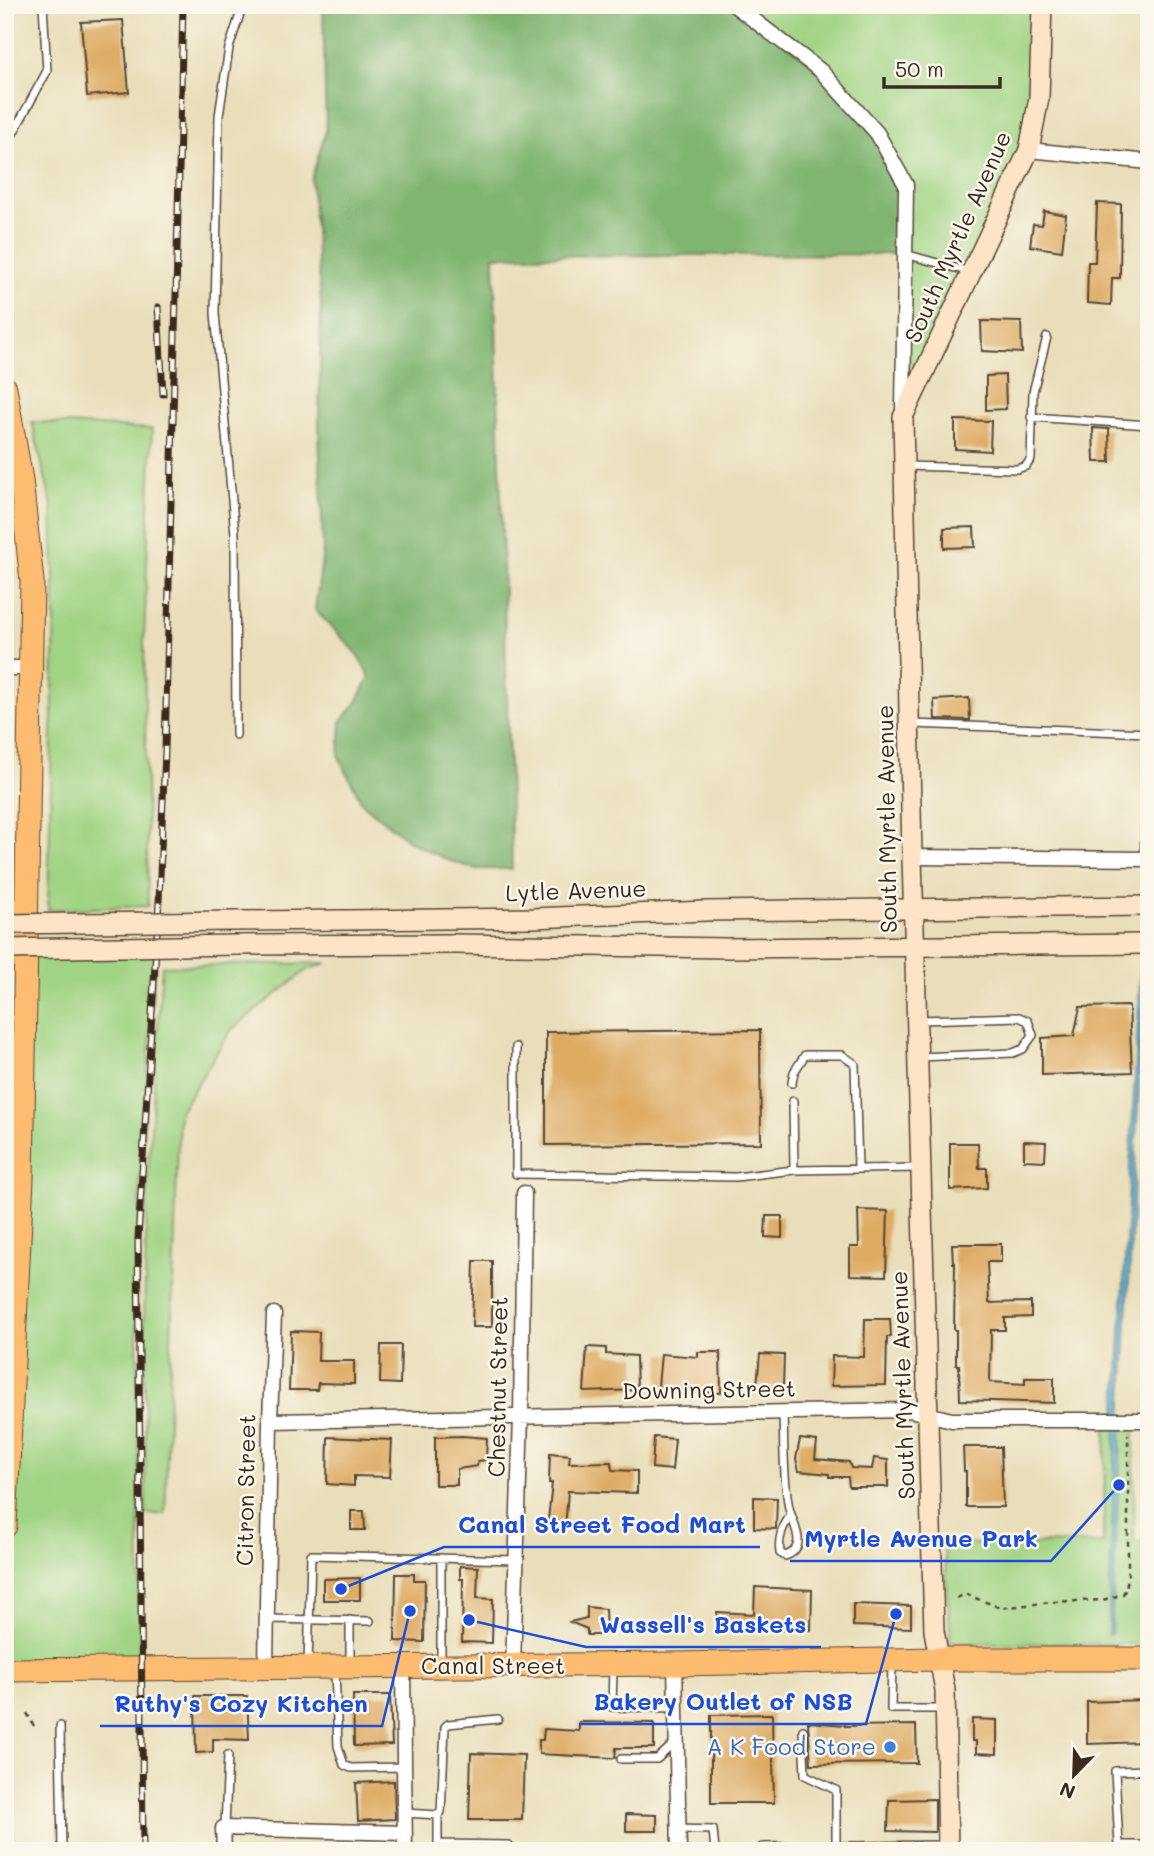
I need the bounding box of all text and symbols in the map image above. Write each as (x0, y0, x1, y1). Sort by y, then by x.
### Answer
scale bar (884, 46, 1000, 90)
text: 50 m (895, 55, 944, 82)
street label: South Myrtle Avenue (897, 126, 1017, 347)
street label: South Myrtle Avenue (869, 704, 903, 934)
street label: Lytle Avenue (505, 873, 647, 907)
street label: South Myrtle Avenue (883, 1270, 921, 1500)
street label: Chestnut Street (480, 1296, 514, 1478)
street label: Downing Street (622, 1372, 796, 1406)
street label: Citron Street (229, 1414, 261, 1566)
callout: Canal Street Food Mart (444, 1502, 760, 1547)
text: Canal Street Food Mart (458, 1508, 746, 1539)
callout: Myrtle Avenue Park (790, 1516, 1051, 1561)
text: Myrtle Avenue Park (804, 1522, 1038, 1553)
callout: Wassell's Baskets (586, 1602, 821, 1647)
text: Wassell's Baskets (600, 1608, 806, 1639)
street label: Canal Street (421, 1650, 565, 1680)
callout: Bakery Outlet of NSB (579, 1679, 866, 1724)
callout: Ruthy's Cozy Kitchen (100, 1681, 382, 1726)
text: Bakery Outlet of NSB (593, 1685, 853, 1716)
text: Ruthy's Cozy Kitchen (114, 1687, 368, 1718)
place label: A K Food Store (707, 1731, 876, 1761)
marker: A K Food Store (882, 1739, 898, 1755)
north arrow (1038, 1741, 1108, 1811)
text: N (1056, 1777, 1079, 1805)

